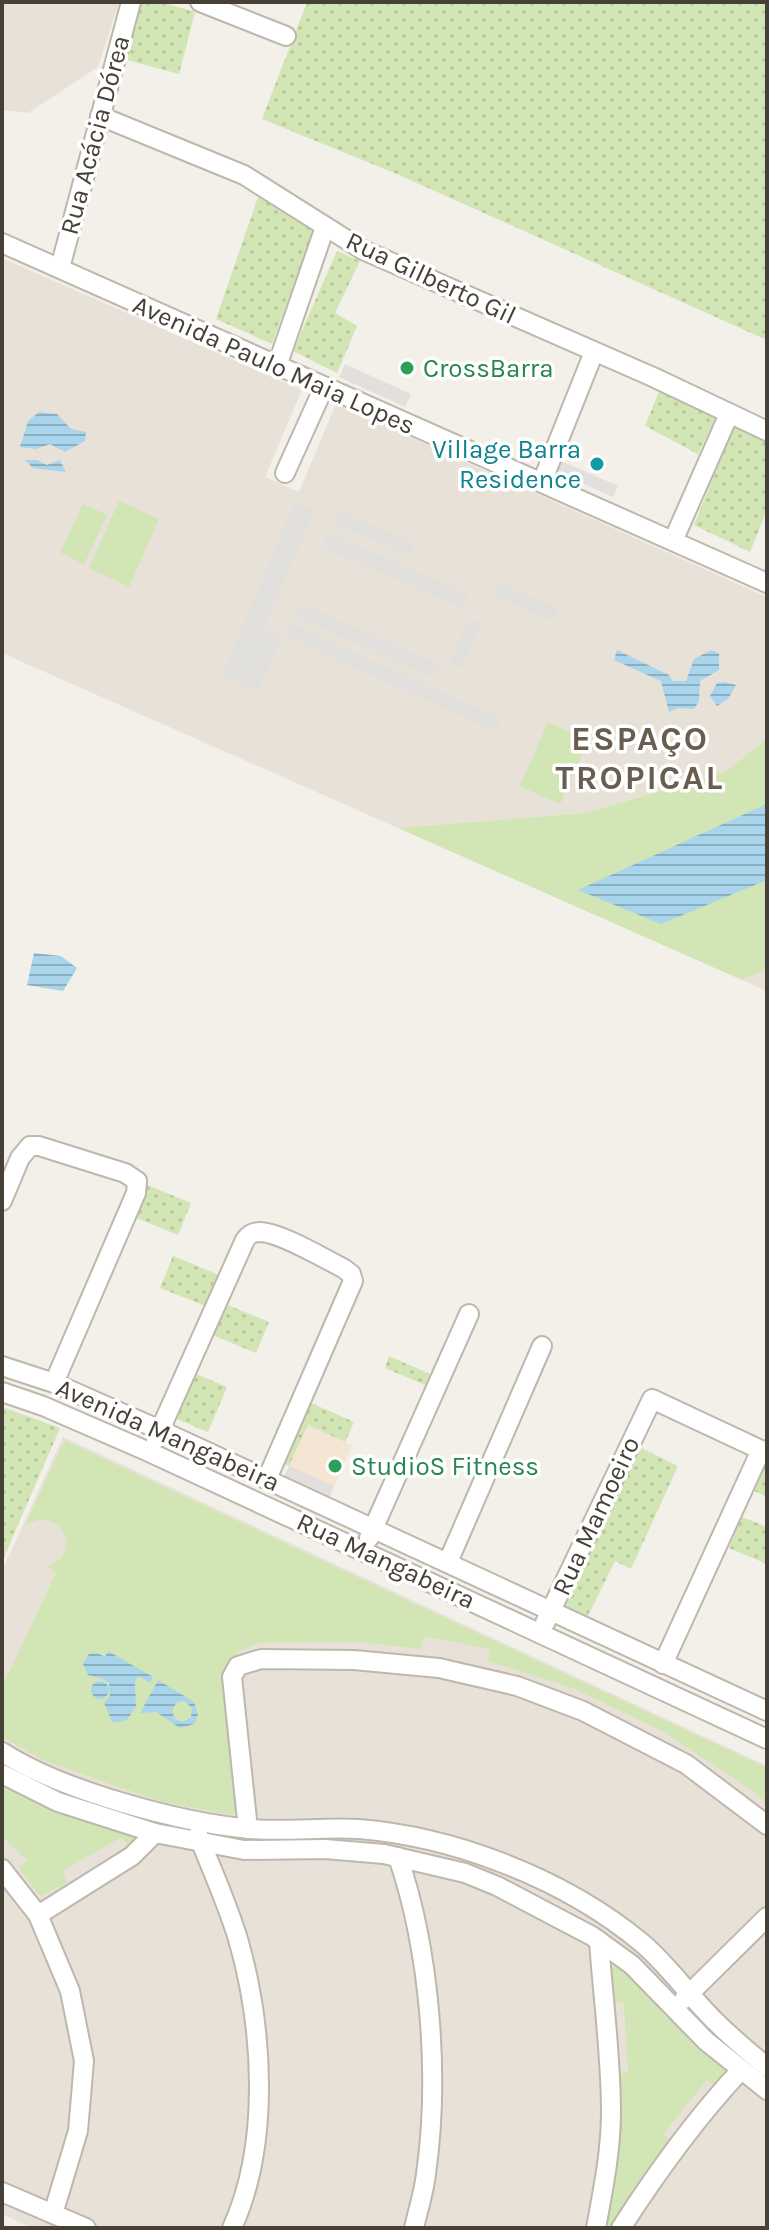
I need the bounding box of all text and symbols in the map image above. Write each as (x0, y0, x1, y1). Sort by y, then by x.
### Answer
street label: Rua Acácia Dórea (54, 32, 136, 238)
street label: Rua Gilberto Gil (341, 225, 521, 331)
street label: Avenida Paulo Maia Lopes (128, 289, 420, 441)
place label: CrossBarra (423, 353, 553, 384)
marker: CrossBarra (398, 359, 416, 377)
place label: Village Barra Residence (432, 434, 581, 495)
marker: Village Barra Residence (588, 455, 606, 473)
district label: ESPAÇO TROPICAL (556, 719, 724, 798)
street label: Avenida Mangabeira (51, 1372, 285, 1498)
street label: Rua Mamoeiro (546, 1432, 646, 1600)
place label: StudioS Fitness (351, 1451, 539, 1482)
marker: StudioS Fitness (326, 1457, 344, 1475)
street label: Rua Mangabeira (292, 1506, 480, 1616)

